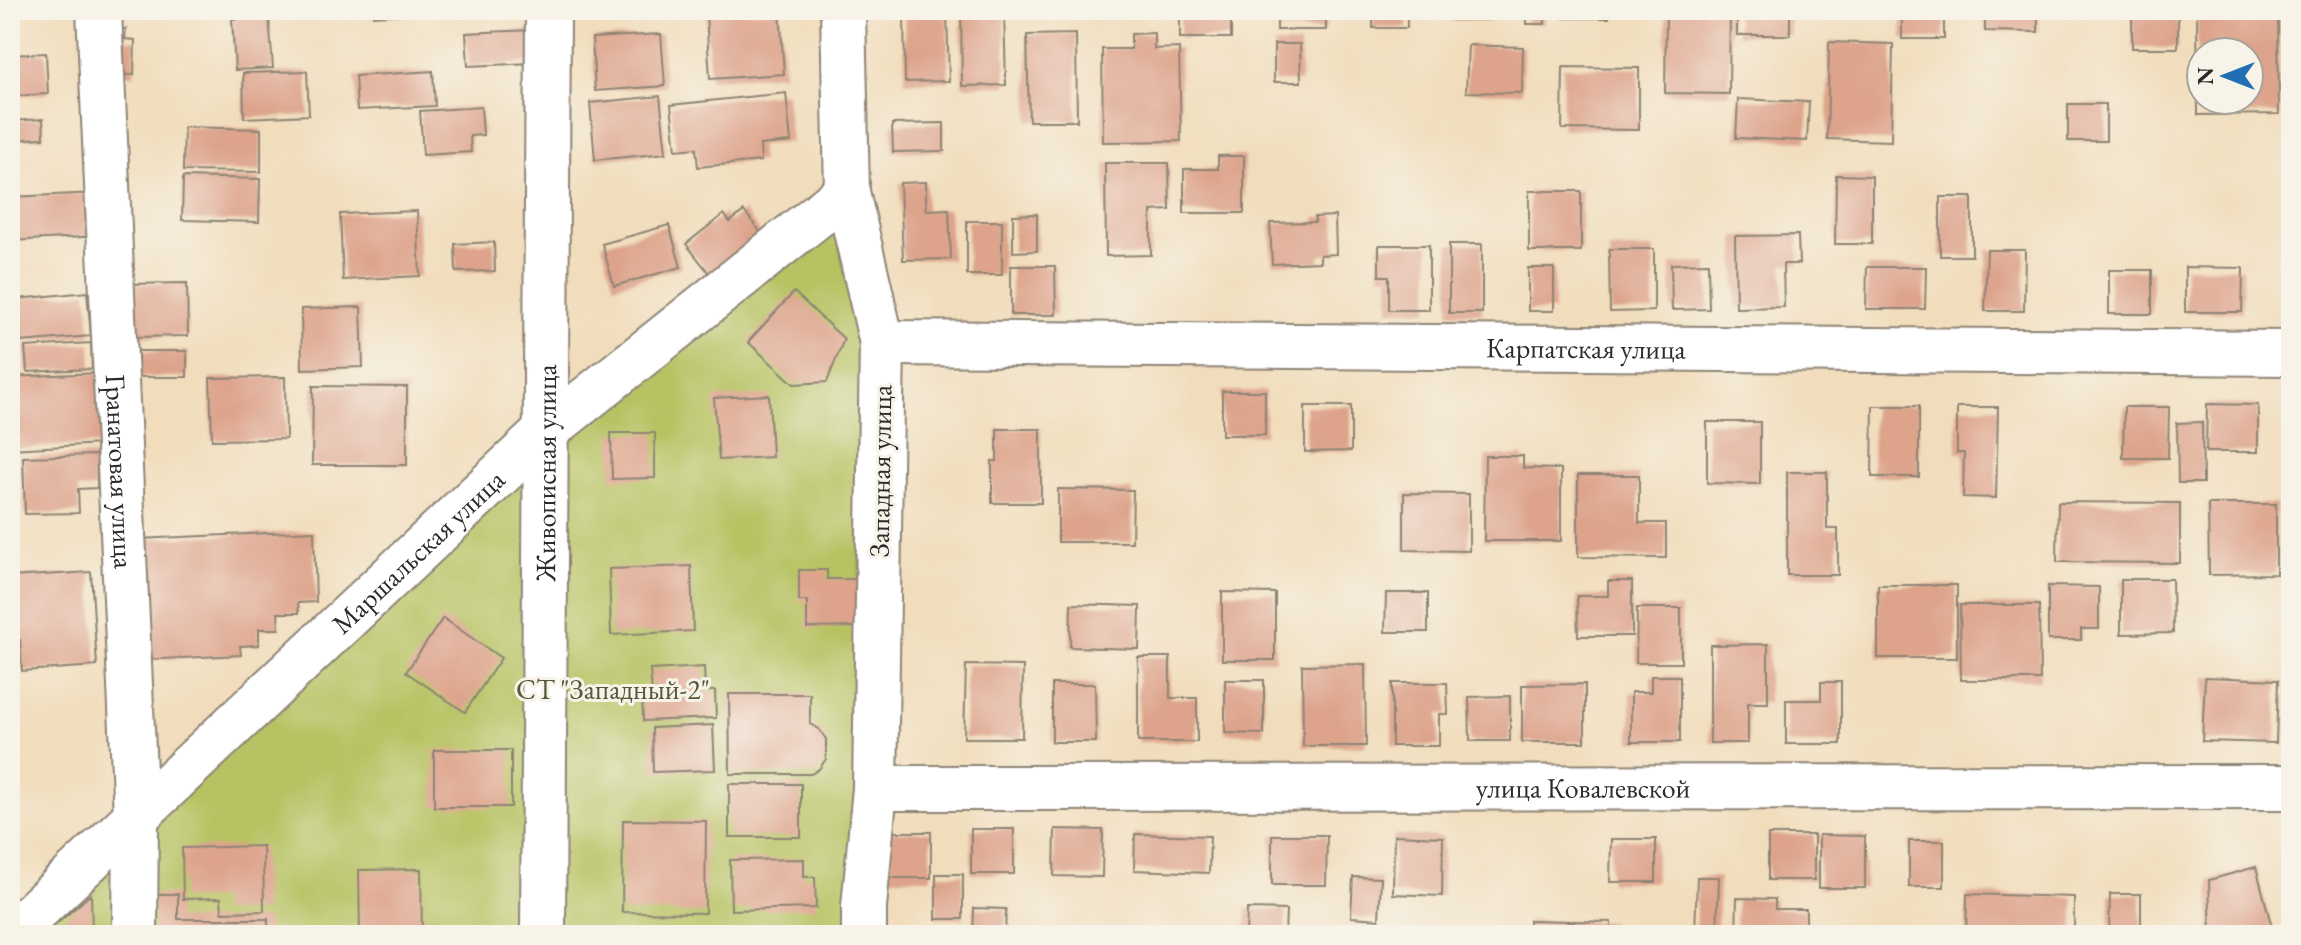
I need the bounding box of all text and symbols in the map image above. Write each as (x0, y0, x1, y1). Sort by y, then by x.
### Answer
north arrow (2185, 36, 2265, 116)
text: N (2191, 67, 2220, 85)
street label: Карпатская улица (1486, 329, 1687, 367)
street label: Живописная улица (527, 363, 564, 583)
street label: Гранатовая улица (98, 373, 143, 570)
street label: Западная улица (860, 384, 900, 558)
street label: Маршальская улица (324, 461, 513, 641)
park label: СТ "Западный-2" (516, 671, 710, 707)
street label: улица Ковалевской (1476, 769, 1691, 806)

